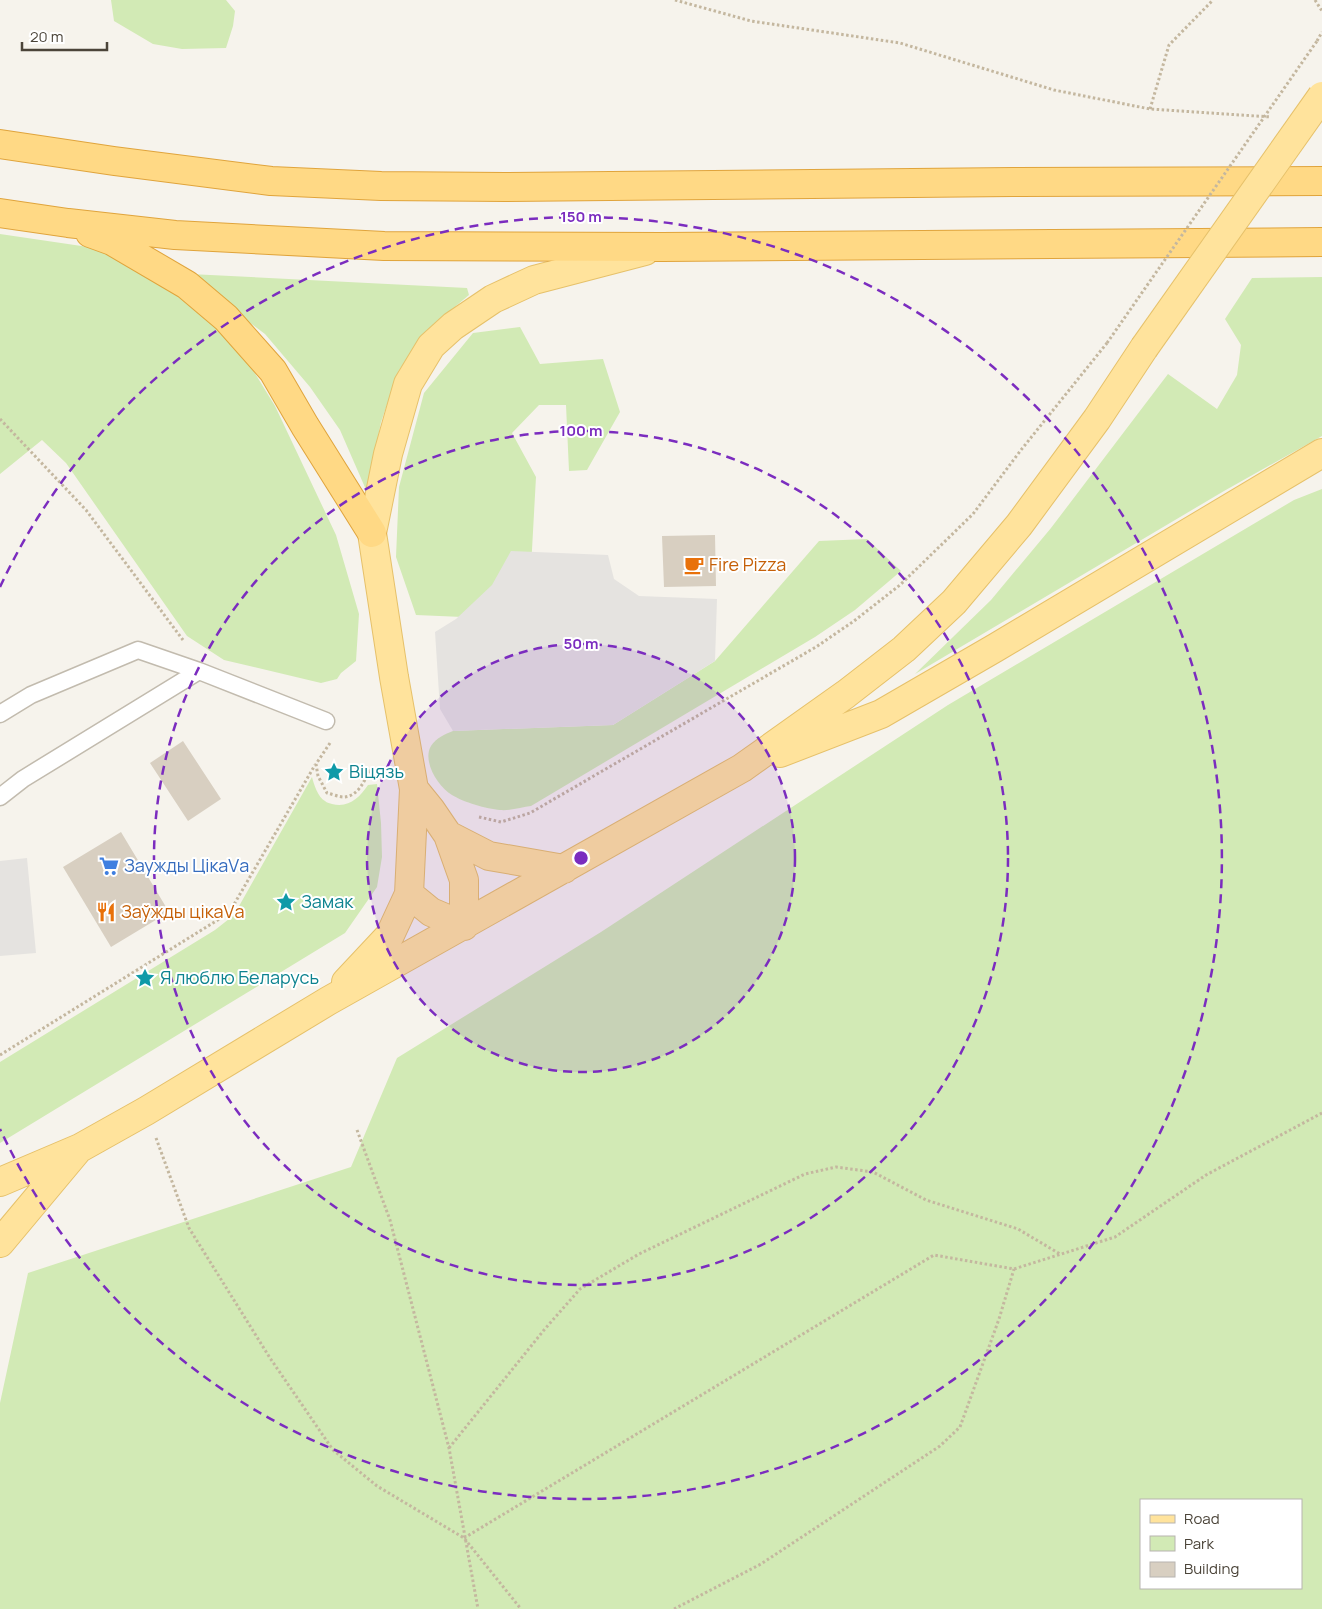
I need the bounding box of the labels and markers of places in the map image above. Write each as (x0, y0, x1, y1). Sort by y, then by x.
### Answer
place label: Fire Pizza (709, 552, 786, 576)
cafe icon: Fire Pizza (683, 554, 705, 576)
place label: Віцязь (349, 759, 404, 783)
place icon: Віцязь (323, 761, 345, 783)
centre of rings (572, 849, 590, 867)
place label: Заужды ЦікаVа (124, 853, 249, 877)
supermarket icon: Заужды ЦікаVа (98, 855, 120, 877)
place label: Замак (301, 889, 354, 913)
place icon: Замак (275, 891, 297, 913)
place label: Заўжды цікаVа (121, 899, 244, 923)
restaurant icon: Заўжды цікаVа (95, 901, 117, 923)
place label: Я люблю Беларусь (160, 965, 319, 989)
place icon: Я люблю Беларусь (134, 967, 156, 989)

